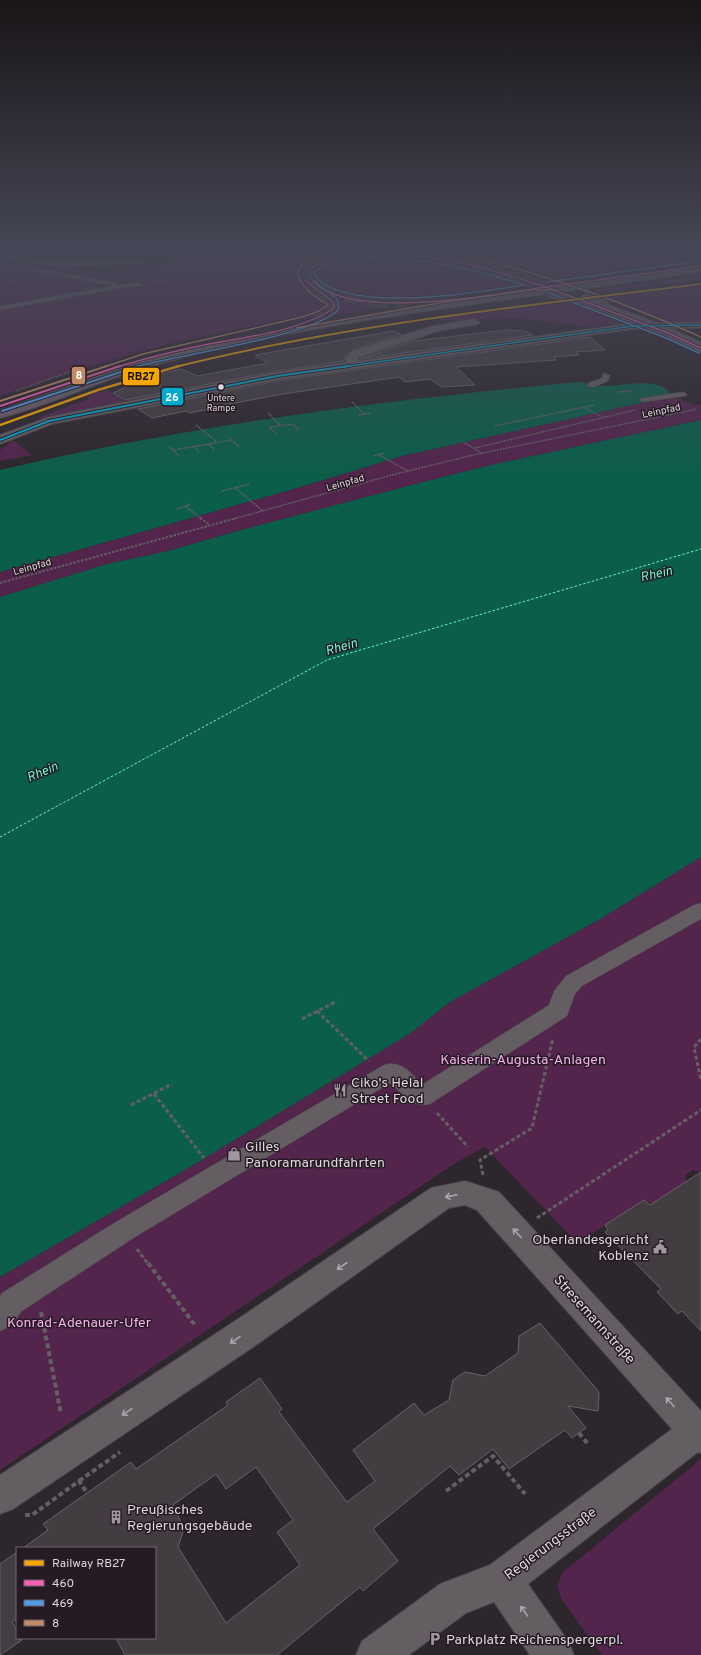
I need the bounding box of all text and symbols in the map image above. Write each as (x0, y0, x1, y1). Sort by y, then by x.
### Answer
line badge: 8 (71, 366, 86, 385)
line badge: RB27 (122, 367, 160, 386)
text: 8 (76, 369, 83, 383)
text: RB27 (127, 370, 155, 384)
marker: Untere Rampe (216, 382, 226, 392)
line badge: 26 (161, 387, 184, 406)
text: 26 (165, 391, 179, 405)
place label: Untere Rampe (207, 393, 235, 414)
street label: Leinpfad (641, 401, 682, 422)
street label: Leinpfad (325, 472, 366, 495)
street label: Leinpfad (12, 556, 53, 579)
water label: Rhein (639, 564, 674, 586)
water label: Rhein (324, 636, 359, 660)
water label: Rhein (25, 759, 61, 787)
park label: Kaiserin-Augusta-Anlagen (440, 1052, 606, 1069)
place label: Ciko's Helal Street Food (351, 1075, 424, 1108)
restaurant icon: Ciko's Helal Street Food (332, 1082, 348, 1098)
place label: Gilles Panoramarundfahrten (245, 1139, 385, 1172)
shop icon: Gilles Panoramarundfahrten (226, 1146, 242, 1162)
one-way arrow (445, 1192, 458, 1200)
one-way arrow (513, 1228, 522, 1238)
place label: Oberlandesgericht Koblenz (532, 1232, 649, 1265)
public building icon: Oberlandesgericht Koblenz (652, 1239, 668, 1255)
one-way arrow (337, 1262, 348, 1270)
street label: Stresemannstraße (549, 1272, 638, 1368)
park label: Konrad-Adenauer-Ufer (7, 1315, 152, 1332)
one-way arrow (230, 1336, 241, 1344)
one-way arrow (666, 1397, 675, 1408)
one-way arrow (122, 1408, 133, 1416)
place label: Preußisches Regierungsgebäude (127, 1502, 252, 1535)
street label: Regierungsstraße (502, 1504, 600, 1584)
building icon: Preußisches Regierungsgebäude (108, 1509, 124, 1525)
legend (16, 1547, 156, 1639)
text: Railway RB27 (52, 1556, 125, 1572)
text: 460 (52, 1576, 74, 1592)
text: 469 (52, 1596, 73, 1612)
one-way arrow (520, 1606, 528, 1617)
text: 8 (52, 1616, 59, 1632)
parking icon: Parkplatz Reichenspergerpl. (427, 1631, 443, 1647)
place label: Parkplatz Reichenspergerpl. (446, 1632, 623, 1649)

